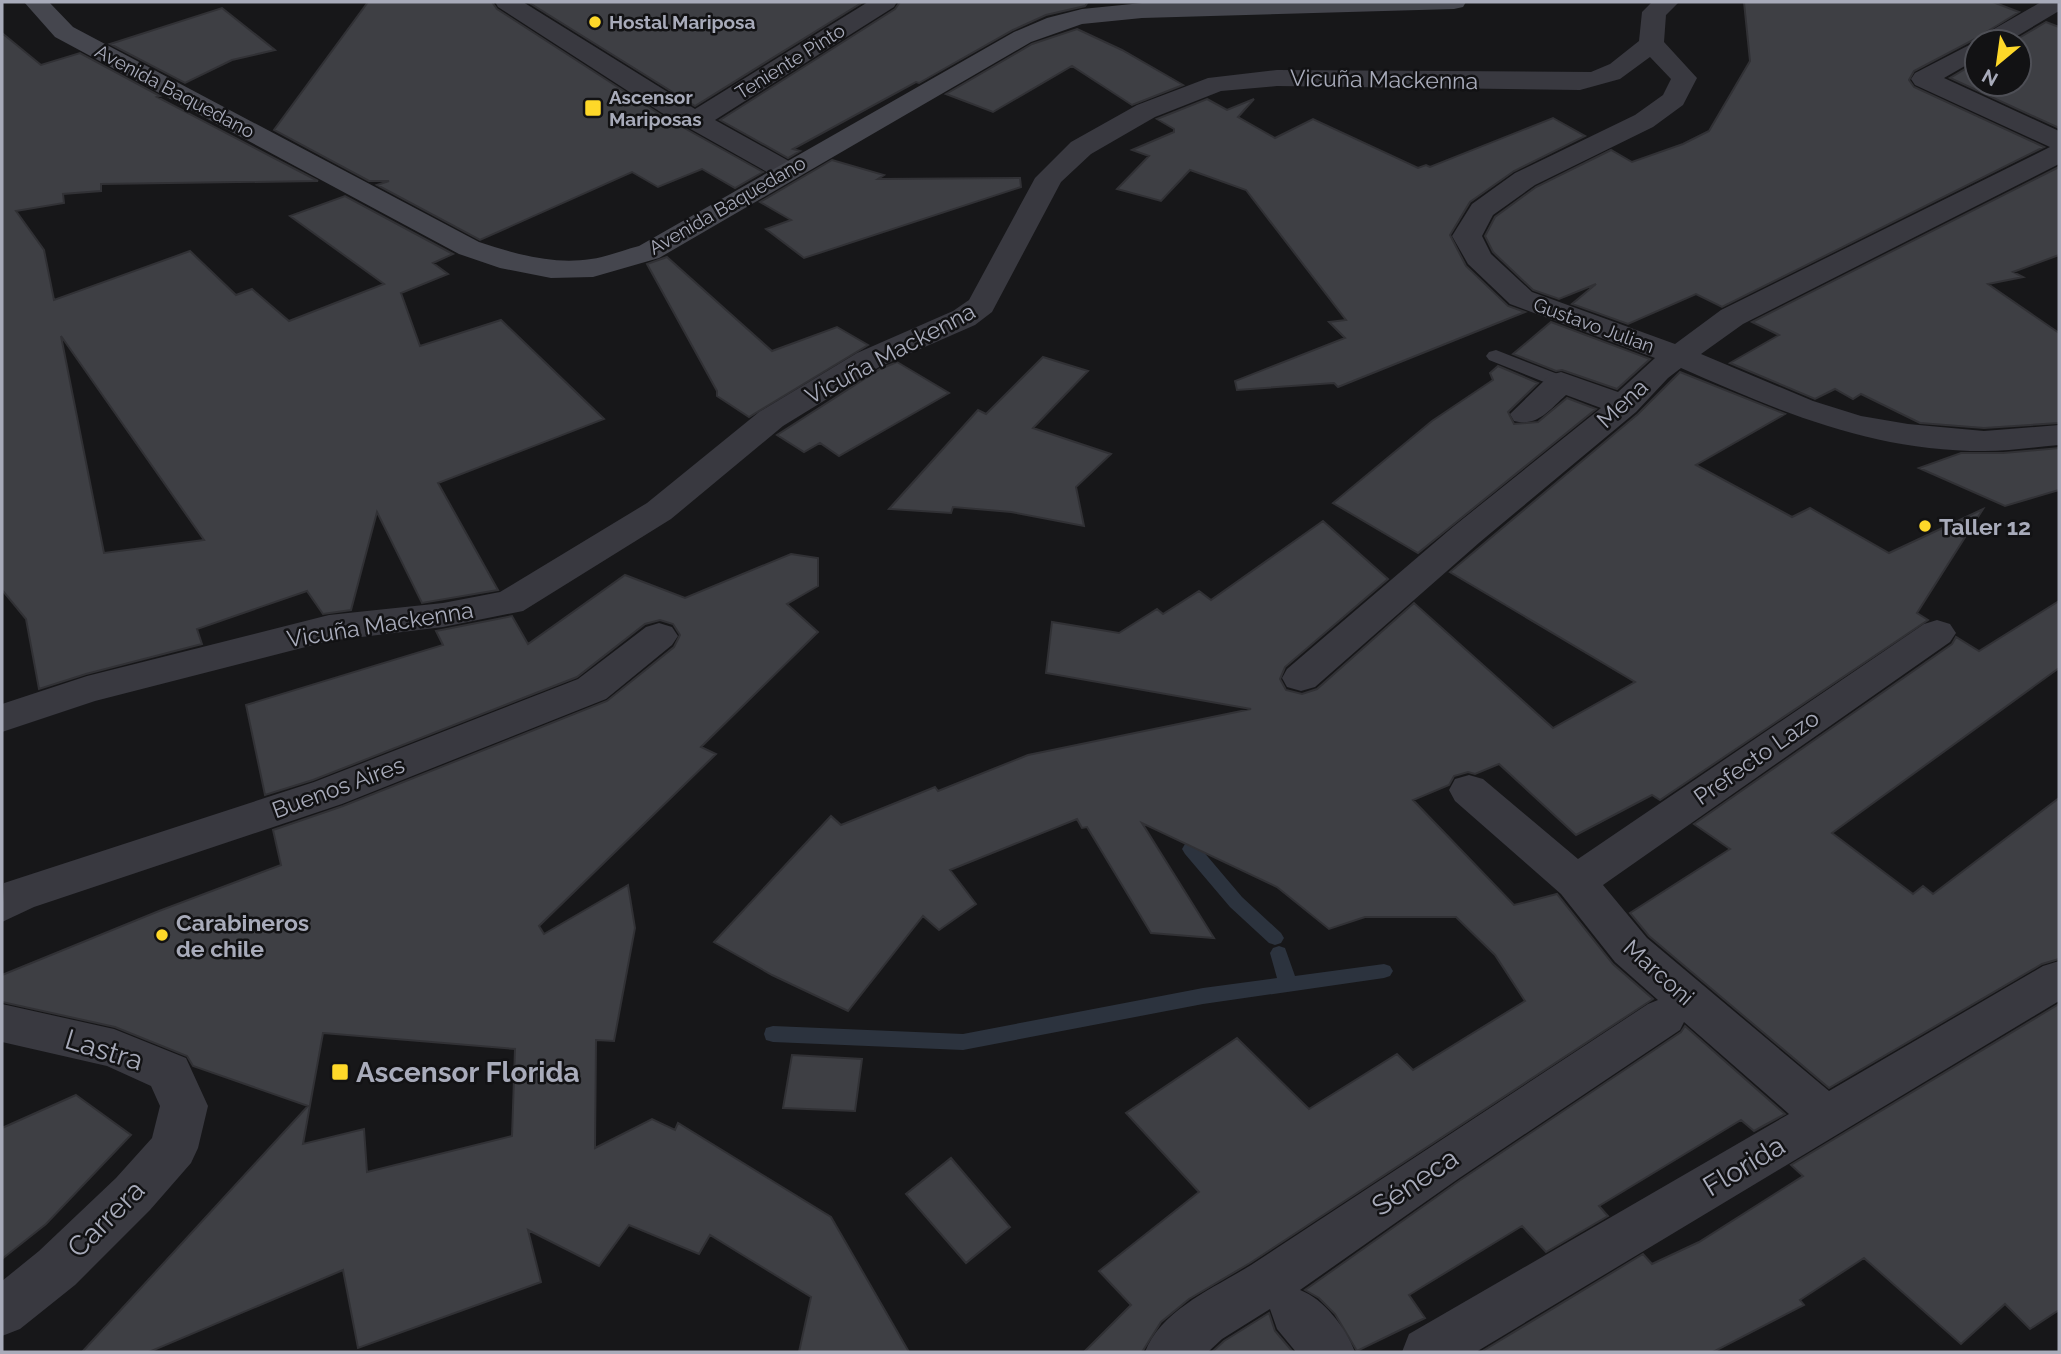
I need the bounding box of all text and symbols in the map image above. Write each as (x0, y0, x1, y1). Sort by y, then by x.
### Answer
place label: Hostal Mariposa (609, 11, 755, 33)
marker: Hostal Mariposa (587, 14, 603, 30)
street label: Teniente Pinto (731, 19, 849, 103)
north arrow (1963, 28, 2033, 98)
street label: Avenida Baquedano (92, 40, 258, 142)
street label: Vicuña Mackenna (1290, 64, 1478, 94)
text: N (1978, 65, 2001, 91)
place label: Ascensor Mariposas (609, 86, 702, 130)
marker: Ascensor Mariposas (583, 98, 603, 118)
street label: Avenida Baquedano (645, 151, 809, 259)
street label: Gustavo Julian (1531, 293, 1657, 357)
street label: Vicuña Mackenna (800, 297, 980, 409)
street label: Mena (1591, 373, 1653, 433)
place label: Taller 12 (1939, 513, 2031, 540)
marker: Taller 12 (1917, 518, 1933, 534)
street label: Vicuña Mackenna (285, 596, 475, 652)
street label: Prefecto Lazo (1688, 704, 1824, 810)
street label: Buenos Aires (268, 751, 408, 823)
place label: Carabineros de chile (176, 909, 309, 962)
marker: Carabineros de chile (154, 927, 170, 943)
street label: Marconi (1618, 934, 1700, 1010)
street label: Lastra (61, 1023, 147, 1077)
place label: Ascensor Florida (356, 1056, 580, 1089)
marker: Ascensor Florida (330, 1062, 350, 1082)
street label: Florida (1697, 1129, 1791, 1203)
street label: Séneca (1366, 1141, 1464, 1223)
street label: Carrera (61, 1174, 151, 1264)

